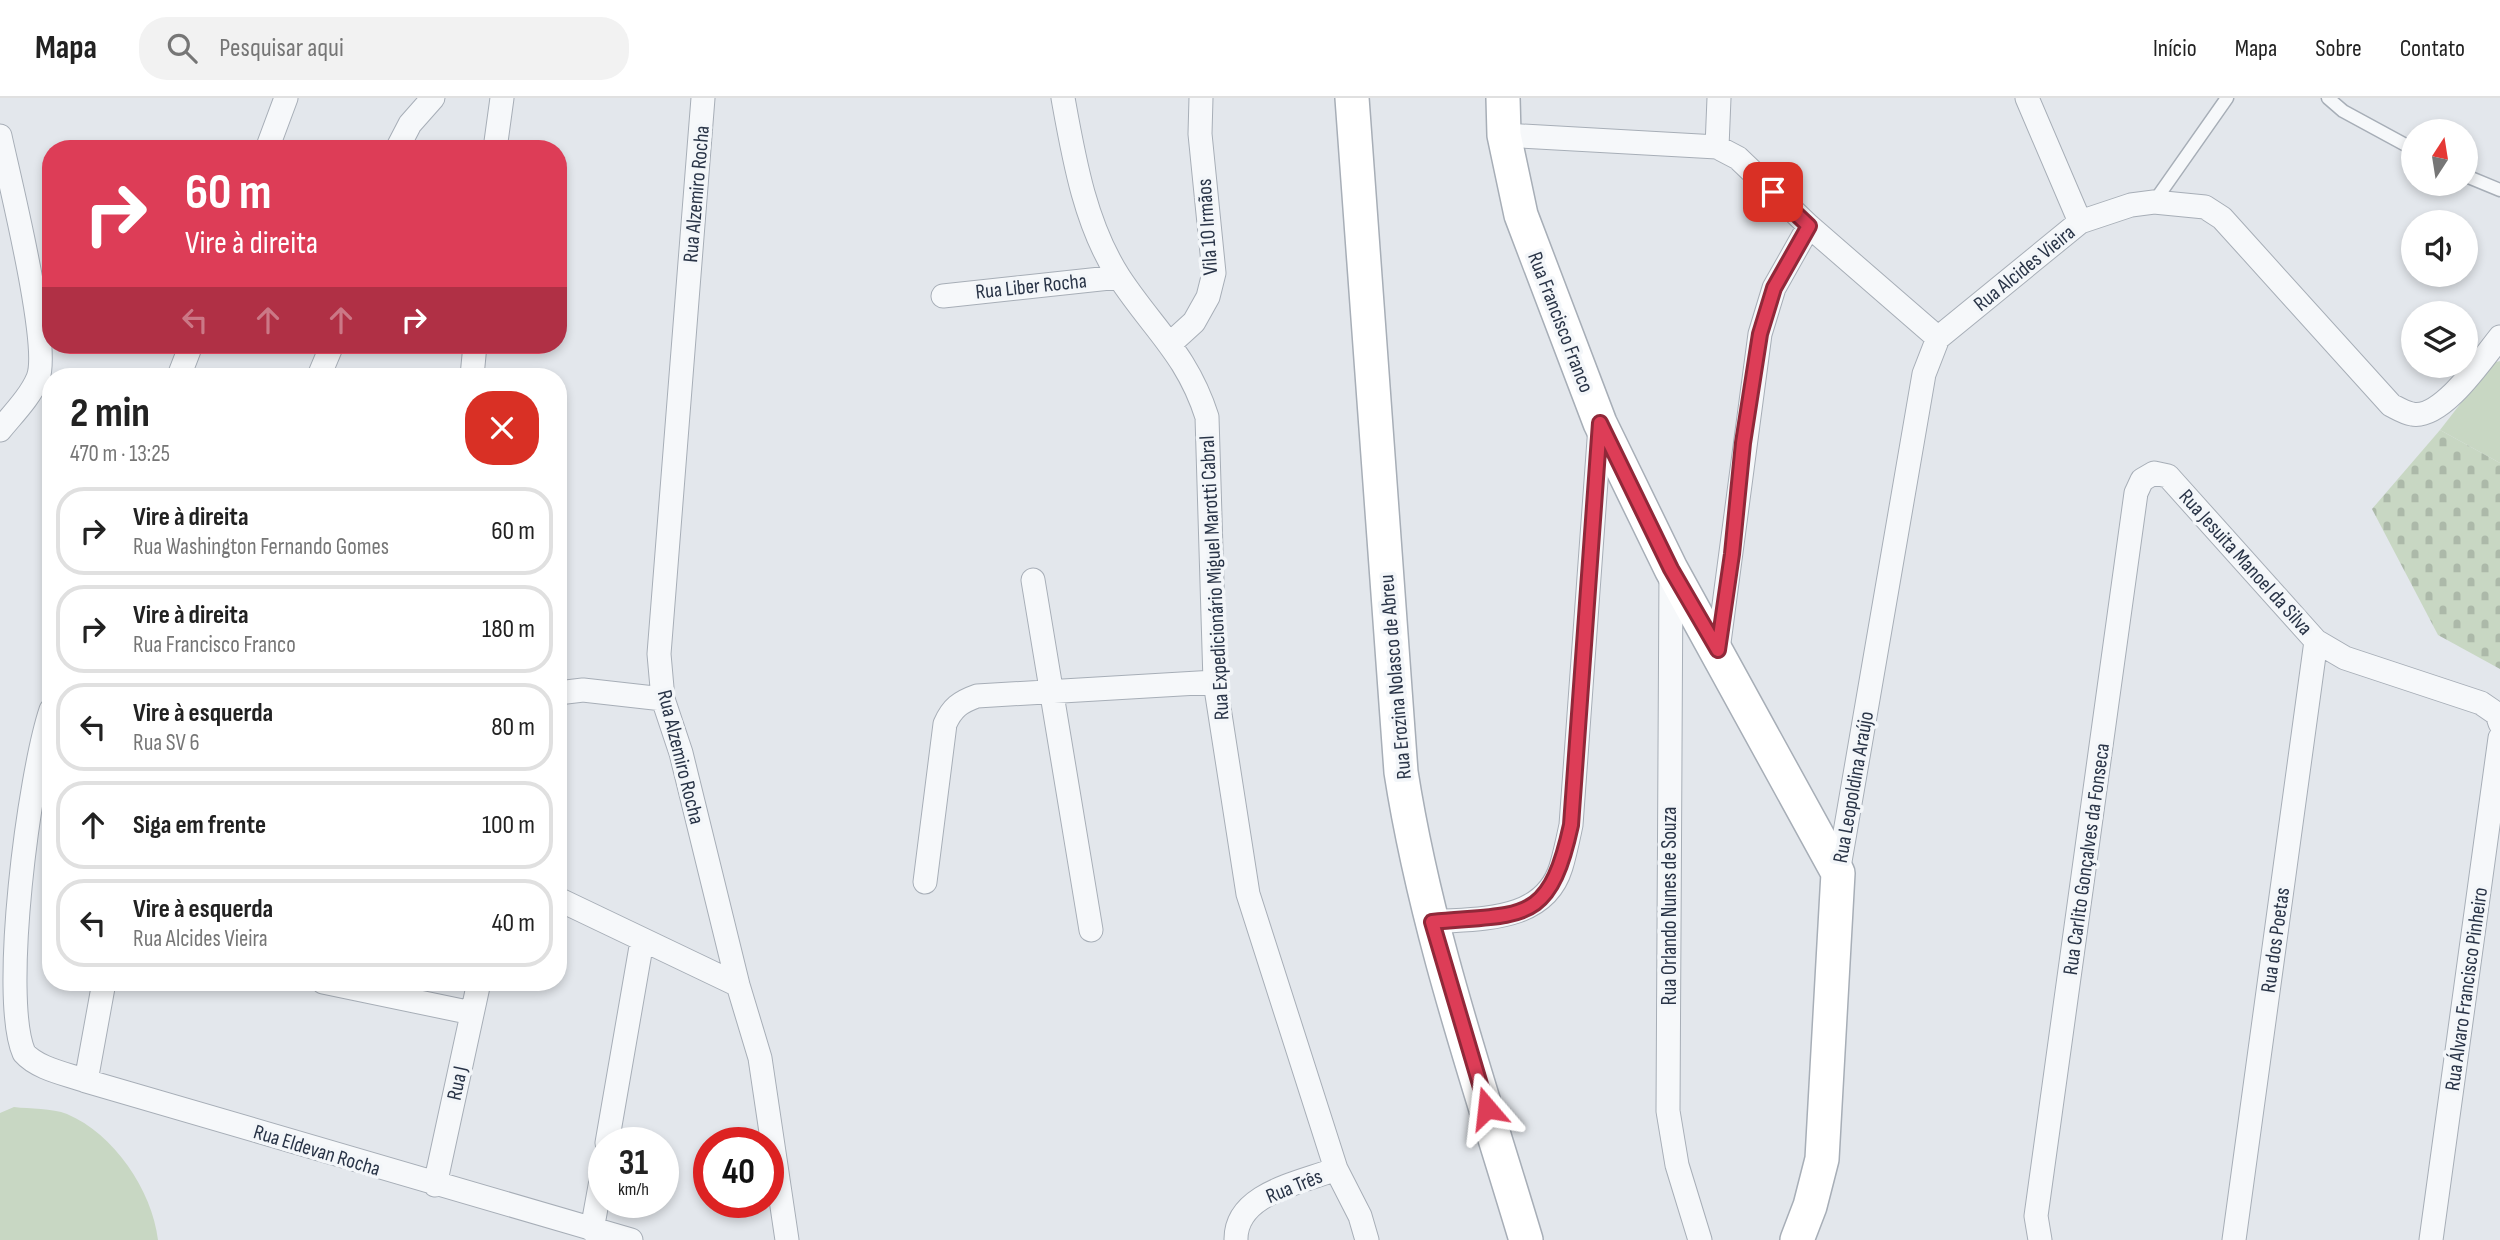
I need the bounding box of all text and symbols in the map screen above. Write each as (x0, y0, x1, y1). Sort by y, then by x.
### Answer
search box (139, 17, 629, 80)
text: Mapa (35, 28, 97, 68)
icon: search (163, 29, 201, 67)
text: Pesquisar aqui (219, 33, 344, 64)
text: Início (2153, 34, 2197, 63)
text: Mapa (2235, 34, 2277, 63)
text: Sobre (2315, 34, 2362, 63)
text: Contato (2400, 34, 2465, 63)
north arrow (2401, 119, 2478, 196)
map controls (2401, 119, 2478, 378)
street label: Rua Alzemiro Rocha (678, 124, 715, 264)
pin (1743, 162, 1803, 222)
text: 60 m (185, 164, 272, 223)
icon: right (70, 168, 161, 259)
icon: arrive (1754, 173, 1792, 211)
street label: Vila 10 Irmãos (1192, 178, 1223, 276)
button: sound (2401, 210, 2478, 287)
street label: Rua Alcides Vieira (1969, 220, 2080, 317)
text: Vire à direita (185, 224, 318, 263)
street label: Rua Francisco Franco (1522, 248, 1599, 396)
street label: Rua Liber Rocha (974, 268, 1088, 305)
icon: left (176, 301, 214, 339)
icon: ahead (249, 301, 287, 339)
icon: ahead (322, 301, 360, 339)
icon: right (395, 301, 433, 339)
button: layers (2401, 301, 2478, 378)
text: 2 min (70, 388, 150, 439)
button: close (465, 391, 539, 465)
street label: Rua Expedicionário Miguel Marotti Cabral (1195, 435, 1234, 721)
text: 470 m · 13:25 (70, 440, 170, 468)
street label: Rua Jesuita Manoel da Silva (2174, 484, 2318, 640)
text: Vire à direita (133, 502, 249, 533)
icon: right (74, 512, 112, 550)
text: 60 m (491, 516, 535, 547)
text: Rua Washington Fernando Gomes (133, 533, 389, 561)
street label: Rua Erozina Nolasco de Abreu (1374, 574, 1417, 780)
text: Vire à direita (133, 600, 249, 631)
icon: right (74, 610, 112, 648)
text: 180 m (482, 614, 535, 645)
text: Rua Francisco Franco (133, 631, 296, 659)
street label: Rua Alzemiro Rocha (652, 687, 709, 827)
text: Vire à esquerda (133, 698, 273, 729)
icon: left (74, 708, 112, 746)
street label: Rua Leopoldina Araújo (1828, 709, 1879, 865)
text: 80 m (491, 712, 535, 743)
text: Rua SV 6 (133, 729, 200, 757)
street label: Rua Carlito Gonçalves da Fonseca (2058, 742, 2115, 977)
icon: ahead (74, 806, 112, 844)
street label: Rua Orlando Nunes de Souza (1657, 807, 1682, 1005)
text: Siga em frente (133, 810, 266, 841)
text: 100 m (482, 810, 535, 841)
street label: Rua dos Poetas (2256, 886, 2295, 994)
street label: Rua Álvaro Francisco Pinheiro (2440, 886, 2493, 1092)
text: Vire à esquerda (133, 894, 273, 925)
icon: left (74, 904, 112, 942)
text: 40 m (492, 908, 535, 939)
text: Rua Alcides Vieira (133, 925, 268, 953)
street label: Rua J (442, 1064, 473, 1102)
position arrow (1450, 1071, 1524, 1145)
street label: Rua Eldevan Rocha (250, 1119, 383, 1182)
speed limit sign: 40 (693, 1127, 784, 1218)
text: 31 (619, 1142, 648, 1185)
street label: Rua Três (1262, 1164, 1326, 1209)
text: km/h (618, 1179, 649, 1200)

